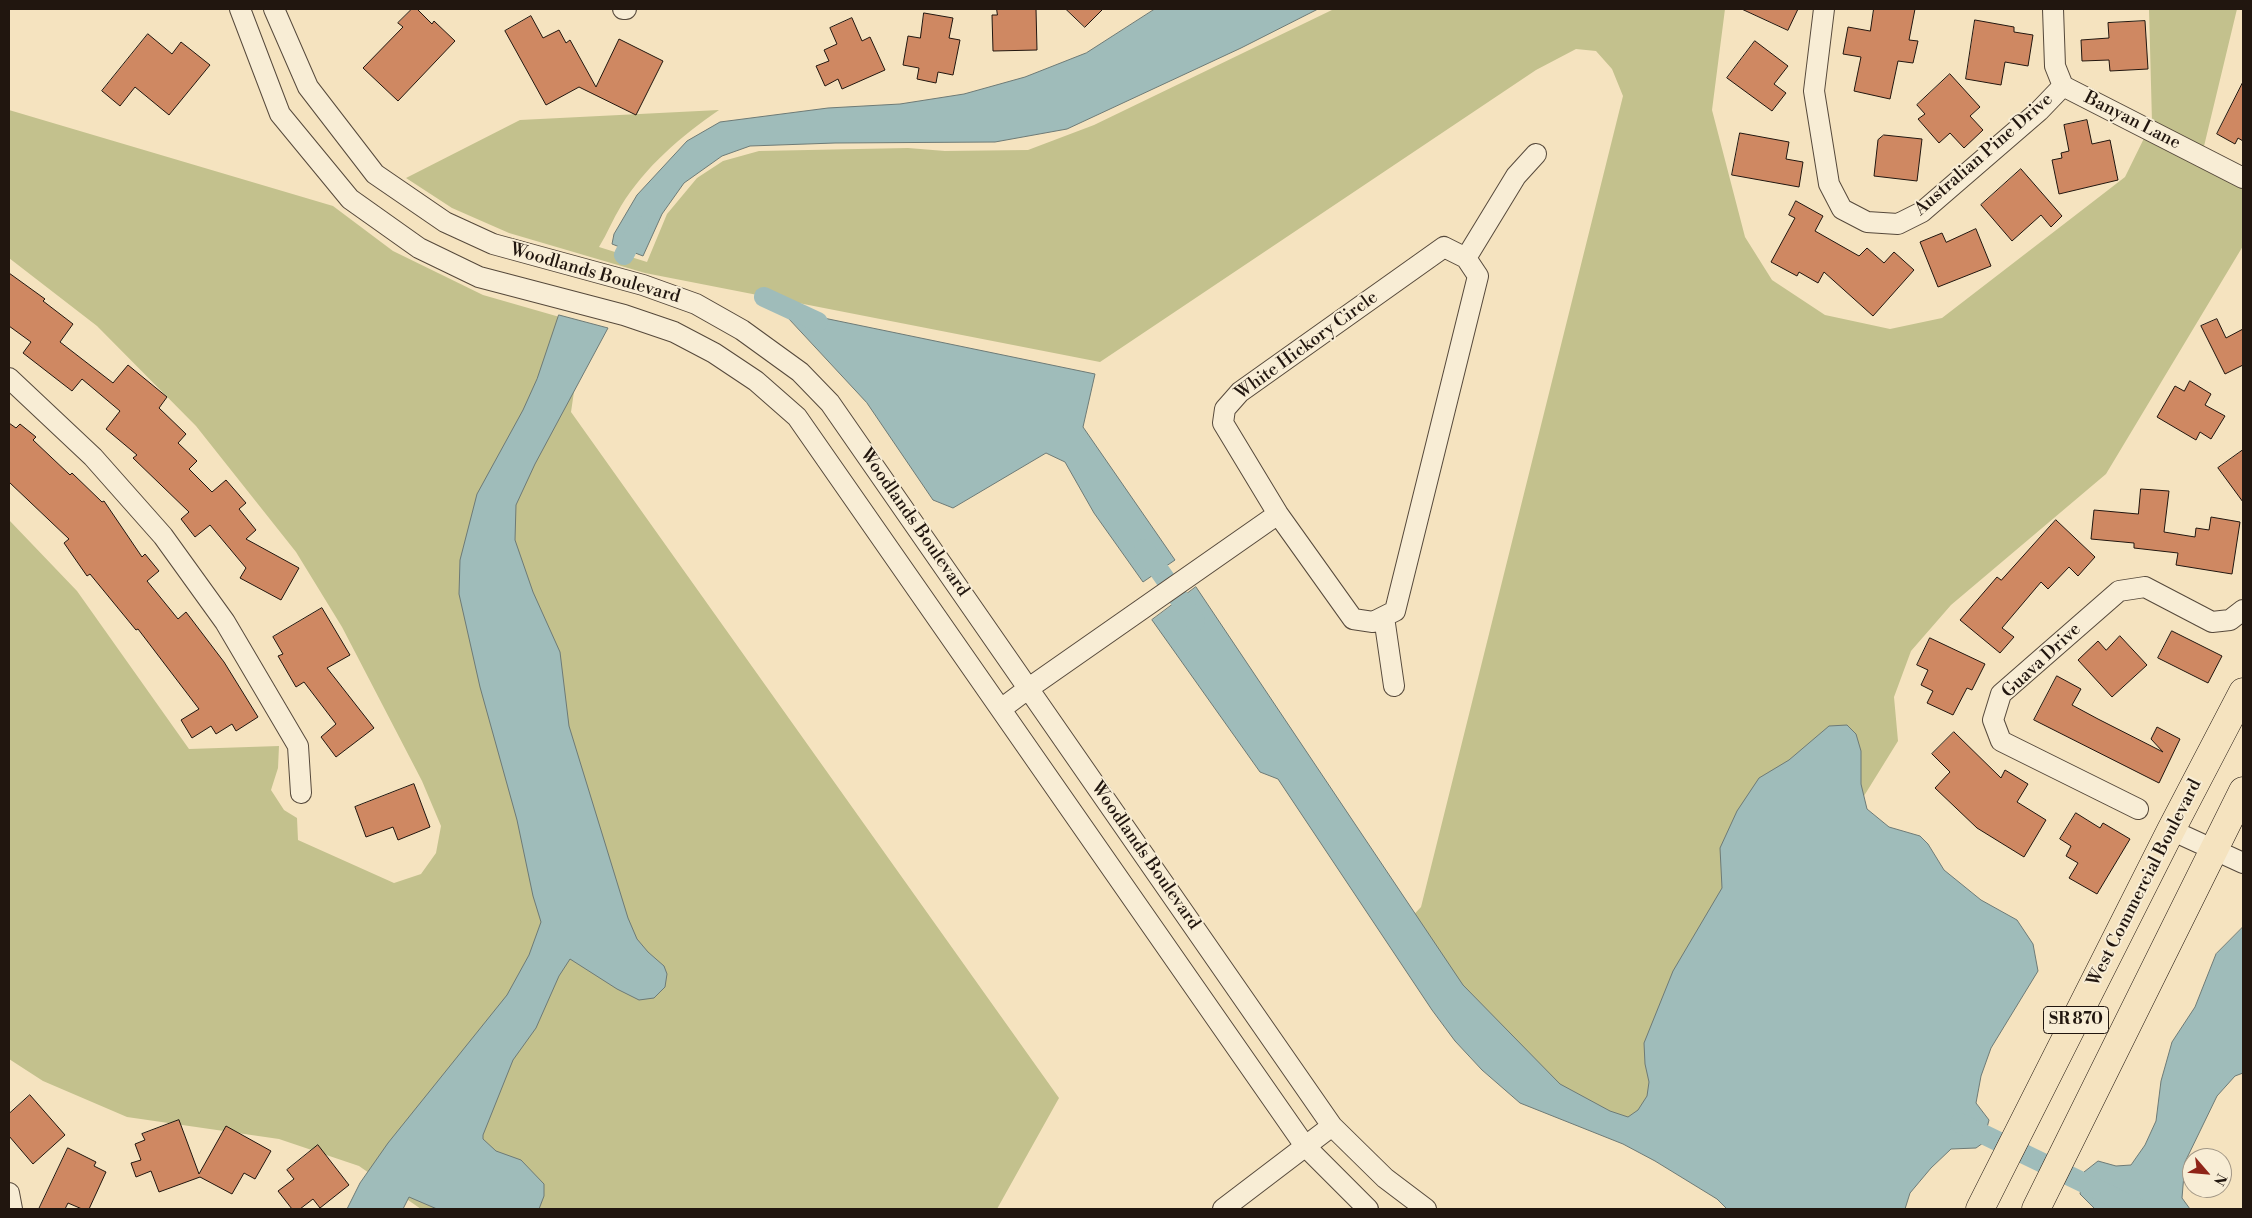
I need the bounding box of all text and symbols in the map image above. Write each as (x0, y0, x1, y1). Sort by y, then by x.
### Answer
street label: Banyan Lane (2080, 87, 2184, 155)
street label: Australian Pine Drive (1910, 89, 2058, 221)
street label: Woodlands Boulevard (508, 239, 682, 309)
street label: White Hickory Circle (1232, 287, 1382, 405)
street label: Woodlands Boulevard (855, 445, 973, 601)
street label: Guava Drive (1998, 619, 2086, 703)
street label: West Commercial Boulevard (2083, 776, 2207, 990)
street label: Woodlands Boulevard (1086, 778, 1204, 934)
road number: SR 870 (2044, 1006, 2108, 1034)
north arrow (2182, 1148, 2232, 1198)
text: N (2209, 1170, 2230, 1188)

